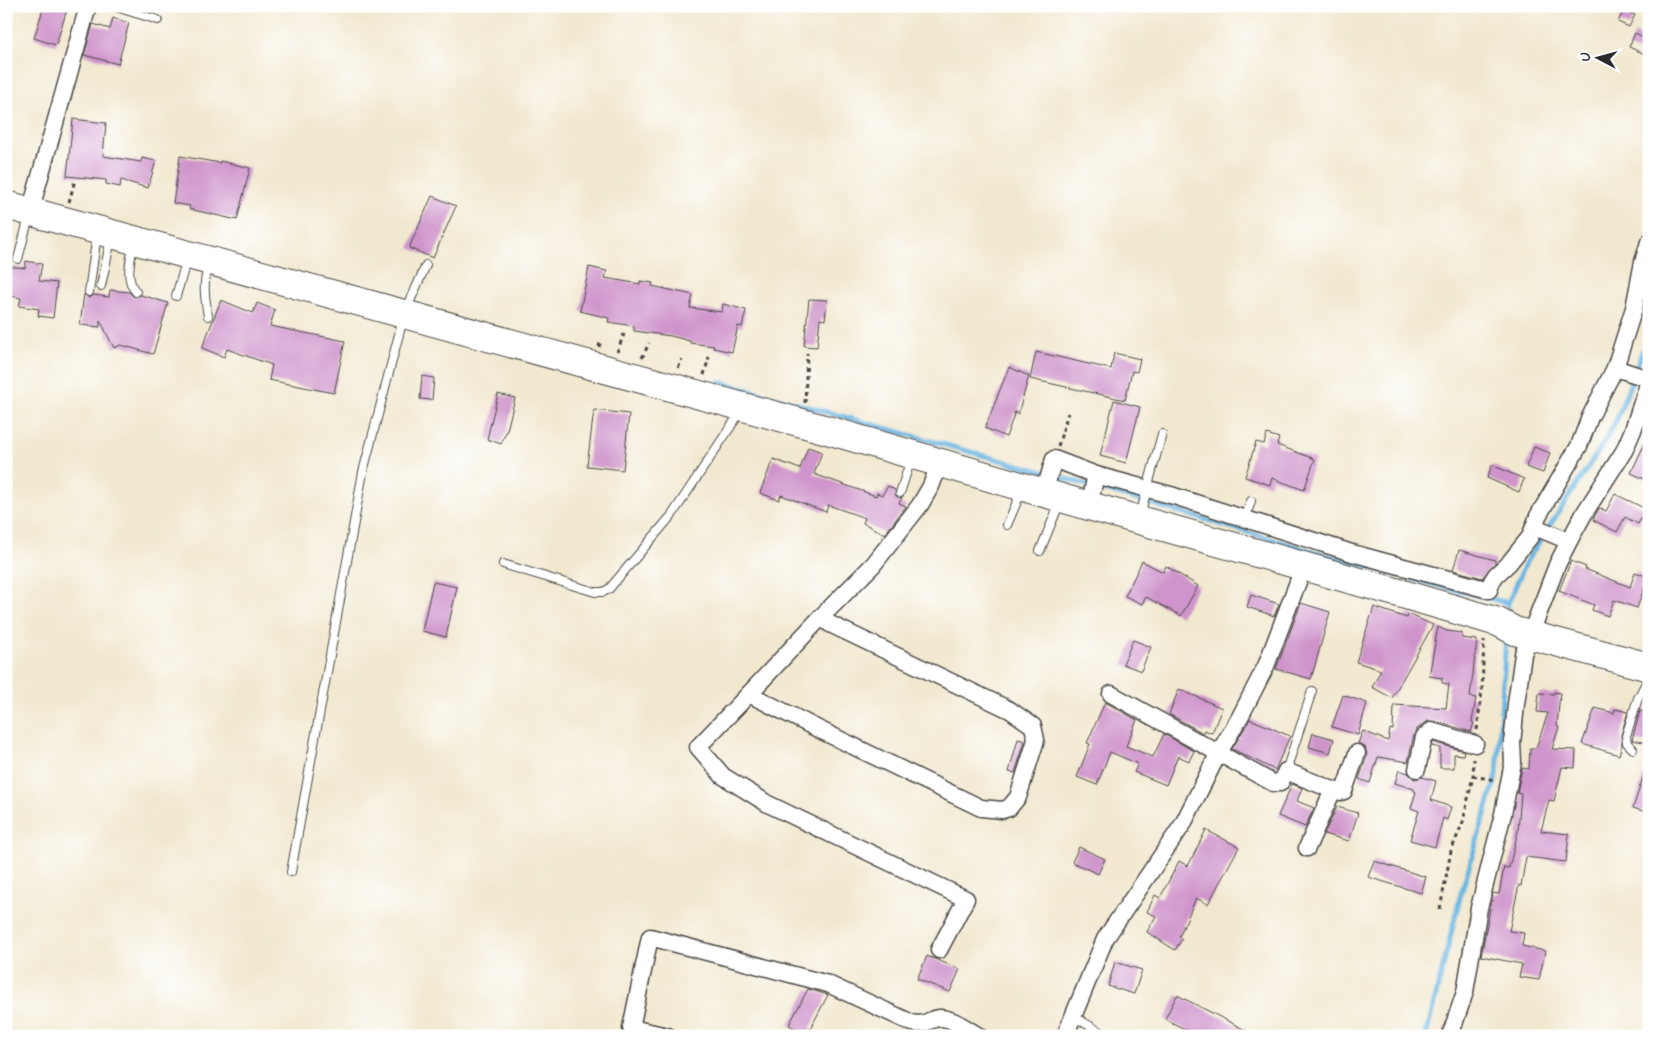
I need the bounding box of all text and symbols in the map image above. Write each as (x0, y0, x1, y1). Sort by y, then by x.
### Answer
north arrow (1572, 32, 1622, 82)
text: U (1577, 51, 1595, 62)

